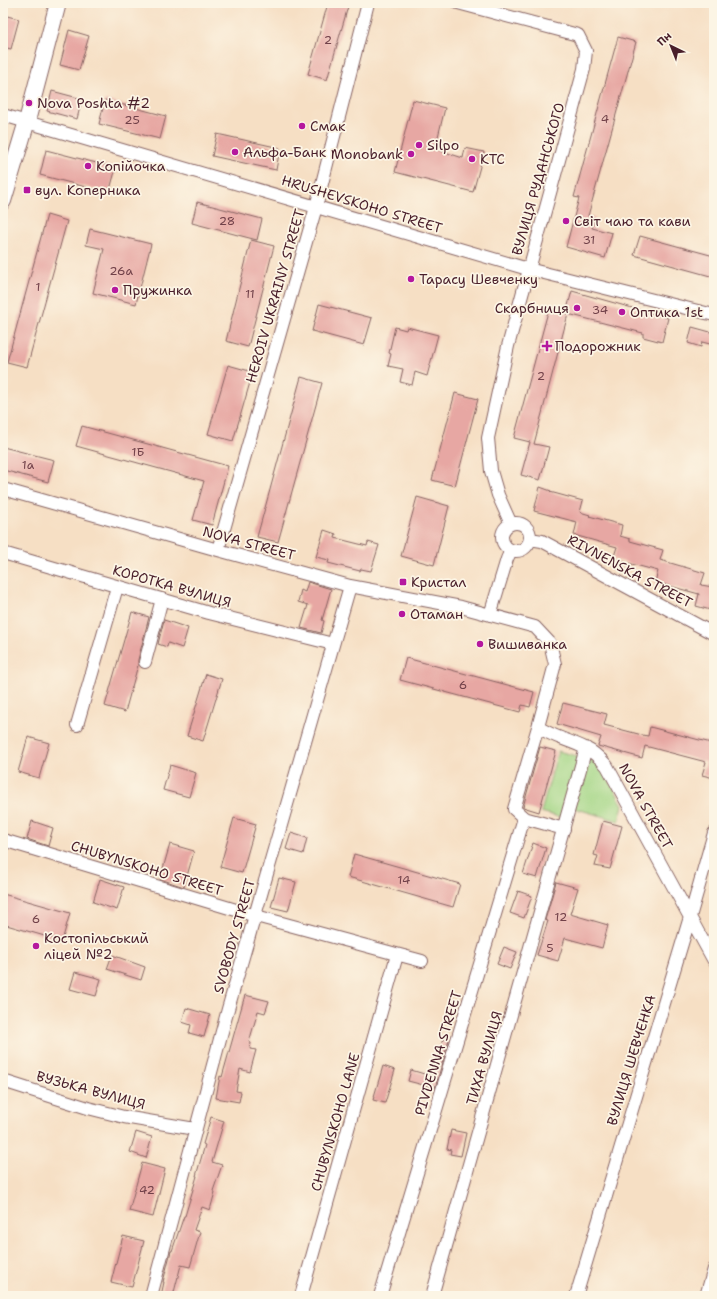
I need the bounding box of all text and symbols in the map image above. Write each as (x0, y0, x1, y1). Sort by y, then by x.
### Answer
north arrow (651, 26, 691, 66)
text: Пн (654, 29, 675, 49)
house number: 2 (324, 32, 332, 48)
place label: Nova Poshta #2 (37, 94, 150, 112)
marker: Nova Poshta #2 (24, 98, 34, 108)
street label: ВУЛИЦЯ РУДАНСЬКОГО (508, 101, 568, 257)
house number: 4 (601, 111, 609, 127)
house number: 25 (124, 112, 140, 128)
place label: Смак (310, 117, 346, 135)
marker: Смак (297, 121, 307, 131)
place label: Silpo (427, 136, 459, 154)
marker: Silpo (414, 140, 424, 150)
place label: Альфа-Банк (243, 143, 327, 161)
place label: Monobank (331, 145, 403, 163)
marker: Альфа-Банк (230, 147, 240, 157)
marker: Monobank (406, 149, 416, 159)
place label: КТС (480, 150, 505, 168)
marker: КТС (467, 154, 477, 164)
place label: Копійочка (96, 157, 166, 175)
marker: Копійочка (83, 161, 93, 171)
street label: HRUSHEVSKOHO STREET (279, 171, 445, 237)
place label: вул. Коперника (35, 181, 141, 199)
marker: вул. Коперника (22, 185, 32, 195)
street label: HEROIV UKRAINY STREET (242, 207, 309, 385)
place label: Світ чаю та кави (574, 212, 691, 230)
house number: 28 (219, 213, 235, 229)
marker: Світ чаю та кави (561, 216, 571, 226)
house number: 31 (583, 232, 595, 248)
house number: 26а (109, 263, 133, 279)
place label: Тарасу Шевченку (419, 270, 538, 288)
marker: Тарасу Шевченку (406, 274, 416, 284)
house number: 1 (35, 279, 41, 295)
place label: Пружинка (123, 281, 192, 299)
marker: Пружинка (110, 285, 120, 295)
house number: 11 (245, 286, 255, 302)
place label: Скарбниця (495, 299, 569, 317)
house number: 34 (592, 302, 608, 318)
marker: Скарбниця (572, 303, 582, 313)
place label: Оптика 1st (630, 303, 703, 321)
marker: Оптика 1st (617, 307, 627, 317)
place label: Подорожник (555, 337, 641, 355)
marker: Подорожник (542, 341, 552, 351)
house number: 2 (537, 368, 545, 384)
house number: 1Б (132, 444, 145, 460)
house number: 1а (22, 457, 35, 473)
street label: NOVA STREET (201, 522, 298, 564)
street label: RIVNENSKA STREET (564, 530, 696, 612)
street label: КОРОТКА ВУЛИЦЯ (111, 560, 233, 612)
place label: Кристал (411, 573, 467, 591)
marker: Кристал (398, 577, 408, 587)
place label: Отаман (410, 605, 463, 623)
marker: Отаман (397, 609, 407, 619)
place label: Вишиванка (488, 635, 567, 653)
marker: Вишиванка (475, 639, 485, 649)
house number: 6 (459, 677, 467, 693)
street label: NOVA STREET (615, 760, 677, 852)
street label: CHUBYNSKOHO STREET (69, 836, 225, 900)
house number: 14 (398, 872, 410, 888)
street label: SVOBODY STREET (209, 876, 259, 996)
house number: 12 (555, 909, 567, 925)
house number: 6 (32, 911, 40, 927)
place label: Костопільський ліцей №2 (44, 929, 149, 963)
house number: 5 (546, 940, 554, 956)
marker: Костопільський ліцей №2 (31, 941, 41, 951)
street label: PIVDENNA STREET (410, 988, 466, 1118)
street label: ВУЛИЦЯ ШЕВЧЕНКА (603, 992, 659, 1128)
street label: ТИХА ВУЛИЦЯ (462, 1009, 506, 1107)
street label: CHUBYNSKOHO LANE (307, 1050, 363, 1193)
street label: ВУЗЬКА ВУЛИЦЯ (34, 1067, 148, 1113)
house number: 42 (139, 1182, 155, 1198)

